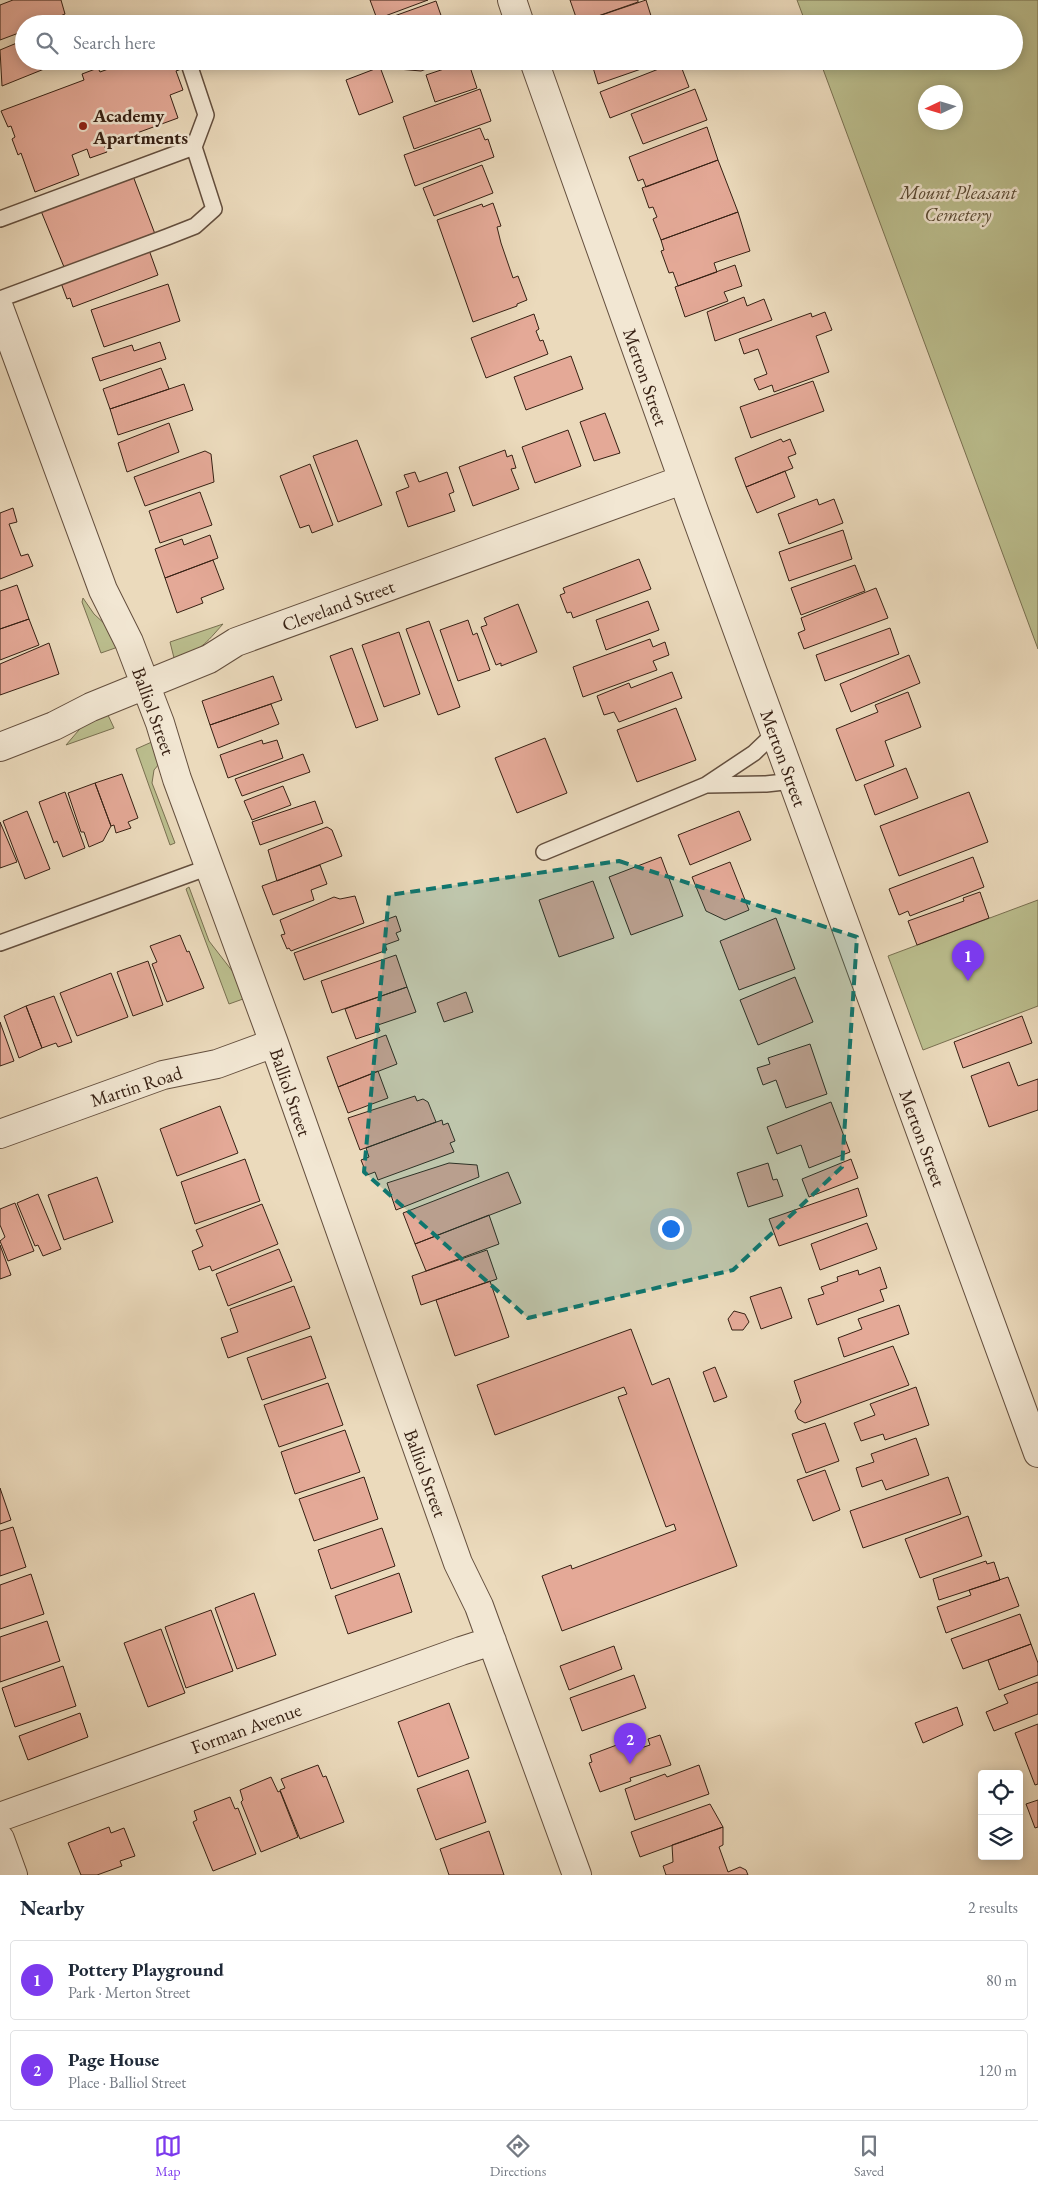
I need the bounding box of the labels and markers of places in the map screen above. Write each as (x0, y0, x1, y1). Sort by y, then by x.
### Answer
place label: Academy Apartments (92, 103, 188, 150)
marker: Academy Apartments (77, 120, 89, 132)
pin: 1 (952, 940, 984, 981)
pin: 2 (614, 1723, 646, 1764)

